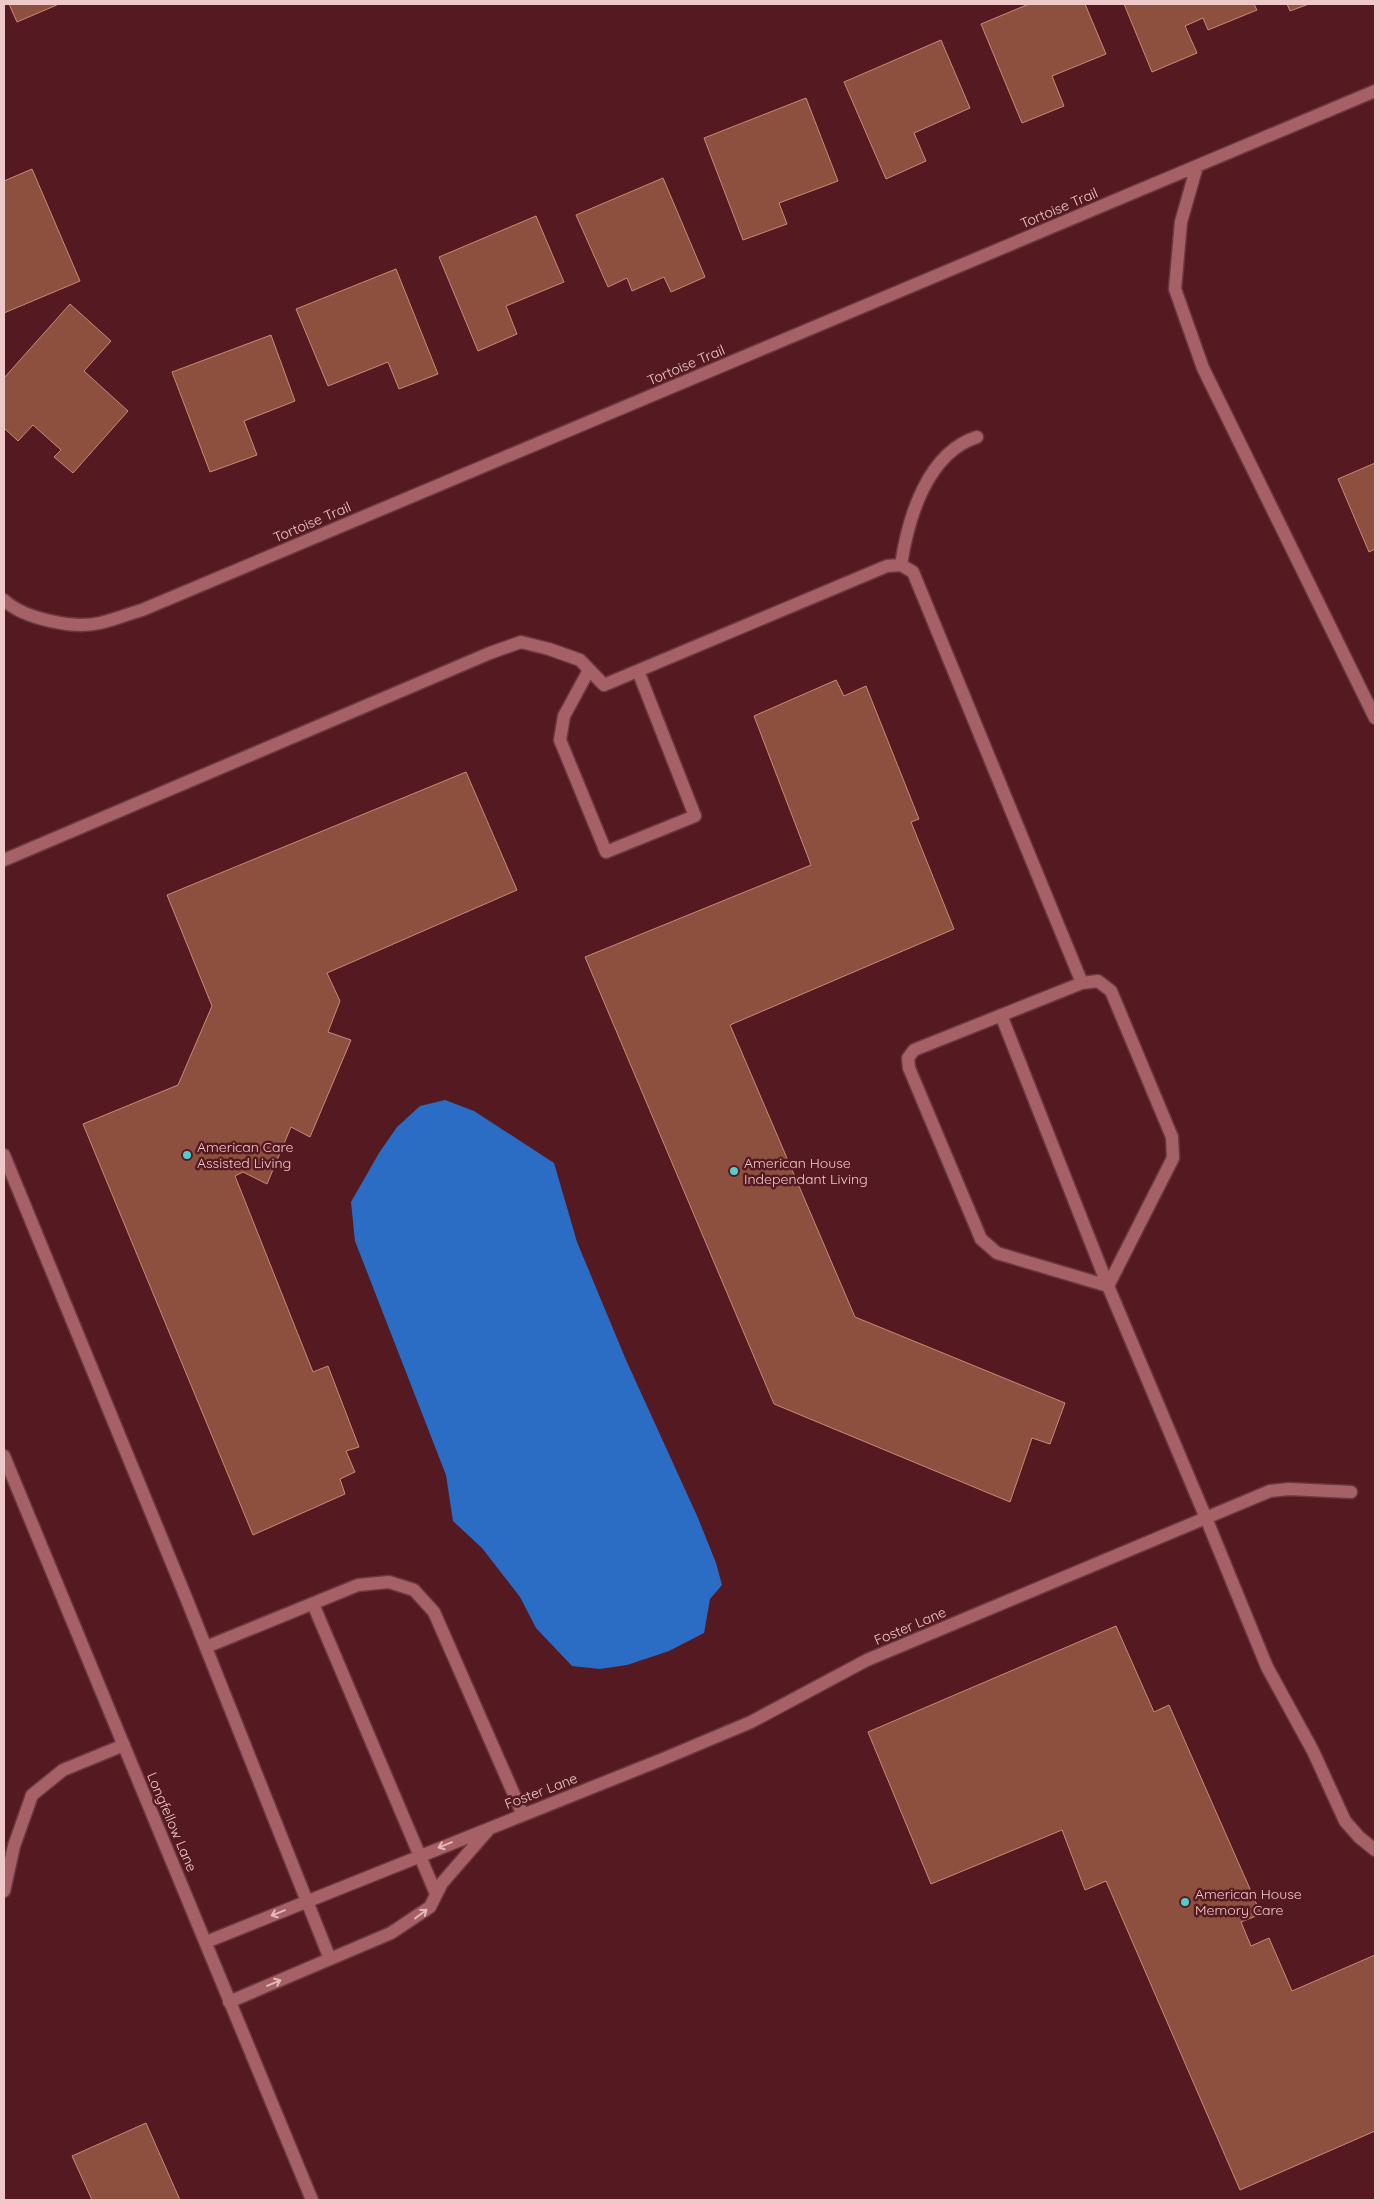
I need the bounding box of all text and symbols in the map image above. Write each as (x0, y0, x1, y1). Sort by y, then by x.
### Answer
street label: Tortoise Trail (1017, 184, 1101, 232)
street label: Tortoise Trail (644, 341, 728, 389)
street label: Tortoise Trail (270, 498, 354, 546)
place label: American Care Assisted Living (197, 1138, 293, 1172)
marker: American Care Assisted Living (181, 1149, 193, 1161)
place label: American House Independant Living (744, 1154, 868, 1188)
marker: American House Independant Living (728, 1165, 740, 1177)
street label: Foster Lane (871, 1603, 949, 1649)
street label: Foster Lane (502, 1769, 580, 1813)
street label: Longfellow Lane (143, 1770, 201, 1874)
one-way arrow (438, 1842, 453, 1851)
place label: American House Memory Care (1195, 1885, 1302, 1919)
marker: American House Memory Care (1179, 1896, 1191, 1908)
one-way arrow (271, 1909, 286, 1918)
one-way arrow (414, 1909, 428, 1919)
one-way arrow (266, 1978, 281, 1988)

